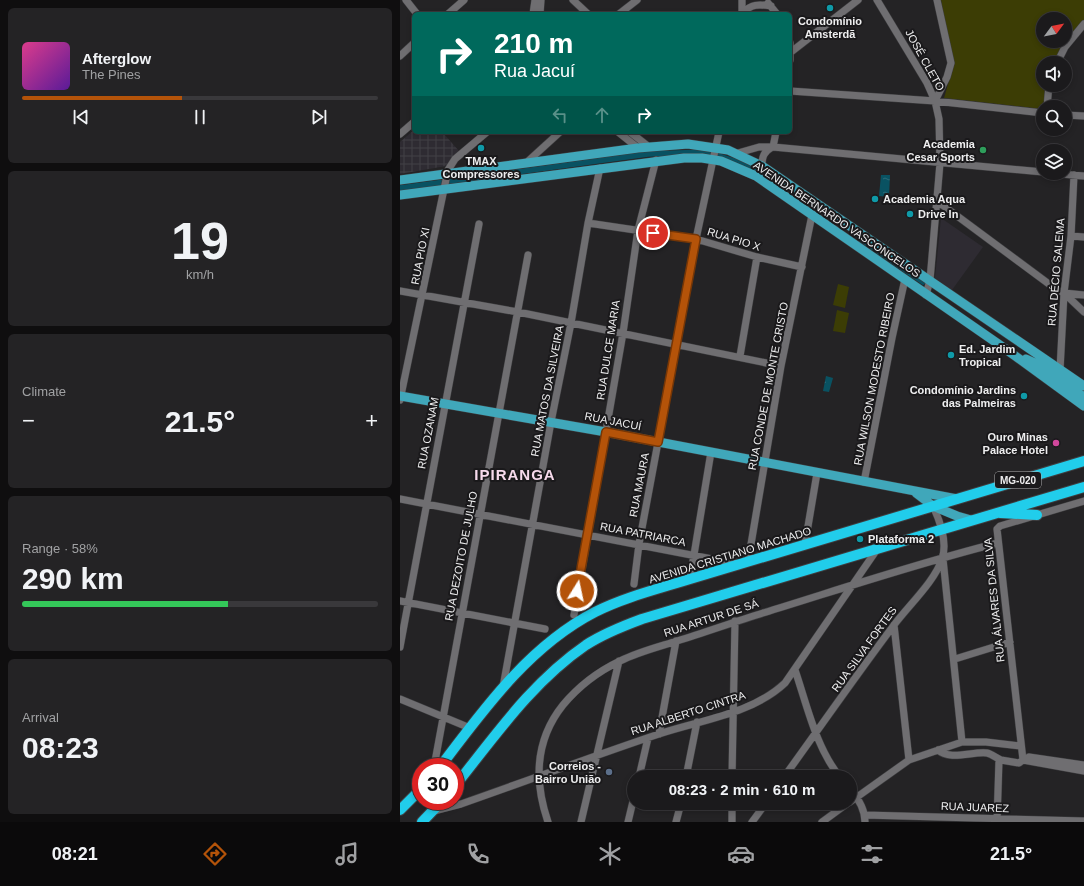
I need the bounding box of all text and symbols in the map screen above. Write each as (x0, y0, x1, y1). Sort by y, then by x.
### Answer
marker: Condomínio Amsterdã (825, 3, 835, 13)
north arrow (1036, 12, 1072, 48)
map controls (1036, 12, 1072, 180)
place label: Condomínio Amsterdã (798, 15, 862, 40)
street label: JOSÉ CLETO (903, 27, 947, 93)
icon: right (428, 28, 480, 80)
text: 210 m (494, 28, 573, 59)
text: Afterglow (82, 50, 151, 67)
button: sound (1036, 56, 1072, 92)
text: Rua Jacuí (494, 61, 575, 81)
text: The Pines (82, 67, 141, 82)
button: search (1036, 100, 1072, 136)
icon: left (549, 104, 571, 126)
icon: ahead (591, 104, 613, 126)
icon: right (633, 104, 655, 126)
icon: previous (70, 106, 92, 128)
icon: pause (189, 106, 211, 128)
icon: next (308, 106, 330, 128)
place label: Academia Cesar Sports (907, 138, 976, 163)
marker: TMAX Compressores (476, 143, 486, 153)
button: layers (1036, 144, 1072, 180)
marker: Academia Cesar Sports (978, 145, 988, 155)
place label: TMAX Compressores (442, 155, 520, 180)
street label: AVENIDA BERNARDO VASCONCELOS (751, 159, 923, 279)
place label: Academia Aqua (883, 193, 966, 205)
marker: Academia Aqua (870, 194, 880, 204)
place label: Drive In (918, 208, 959, 220)
marker: Drive In (905, 209, 915, 219)
text: 19 (171, 212, 229, 270)
pin (636, 216, 670, 250)
street label: RUA DÉCIO SALEMA (1045, 217, 1067, 326)
icon: arrive (642, 222, 664, 244)
street label: RUA PIO X (706, 225, 763, 253)
street label: RUA PIO XI (409, 226, 431, 286)
text: km/h (186, 267, 214, 282)
street label: RUA WILSON MODESTO RIBEIRO (851, 291, 897, 466)
street label: RUA DULCE MARIA (594, 299, 622, 401)
street label: RUA CONDE DE MONTE CRISTO (746, 301, 790, 471)
street label: RUA MATOS DA SILVEIRA (528, 324, 566, 458)
place label: Ed. Jardim Tropical (959, 343, 1015, 368)
marker: Ed. Jardim Tropical (946, 350, 956, 360)
text: Climate (22, 384, 66, 399)
place label: Condomínio Jardins das Palmeiras (910, 384, 1016, 409)
marker: Condomínio Jardins das Palmeiras (1019, 391, 1029, 401)
street label: RUA OZANAM (415, 396, 441, 470)
text: 21.5° (165, 405, 235, 438)
text: − (22, 408, 35, 433)
text: + (365, 408, 378, 433)
street label: RUA JACUÍ (584, 410, 643, 433)
place label: Ouro Minas Palace Hotel (983, 431, 1048, 456)
marker: Ouro Minas Palace Hotel (1051, 438, 1061, 448)
street label: RUA MAURA (627, 451, 651, 518)
district label: IPIRANGA (474, 466, 556, 483)
road number: MG-020 (995, 472, 1041, 488)
street label: RUA DEZOITO DE JULHO (443, 490, 480, 622)
street label: RUA PATRIARCA (599, 520, 687, 548)
street label: AVENIDA CRISTIANO MACHADO (647, 524, 813, 585)
place label: Plataforma 2 (868, 533, 934, 545)
marker: Plataforma 2 (855, 534, 865, 544)
street label: RUA ÁLVARES DA SILVA (981, 536, 1007, 663)
text: Range · 58% (22, 541, 98, 556)
text: 290 km (22, 562, 124, 595)
position arrow (556, 570, 598, 612)
street label: RUA ARTUR DE SÁ (662, 597, 760, 639)
street label: RUA SILVA FORTES (829, 604, 899, 694)
street label: RUA ALBERTO CINTRA (629, 689, 748, 737)
text: Arrival (22, 710, 59, 725)
text: 08:23 (22, 731, 99, 764)
speed limit sign: 30 (412, 758, 464, 810)
place label: Correios - Bairro União (535, 760, 601, 785)
marker: Correios - Bairro União (604, 767, 614, 777)
text: 08:23 · 2 min · 610 m (669, 781, 815, 798)
street label: RUA JUAREZ (941, 800, 1010, 814)
icon: directions (201, 840, 229, 868)
icon: music (333, 840, 361, 868)
icon: phone (464, 840, 492, 868)
icon: climate (596, 840, 624, 868)
icon: car (727, 840, 755, 868)
icon: filters (858, 840, 886, 868)
text: 08:21 (52, 844, 98, 864)
text: 21.5° (990, 844, 1032, 864)

